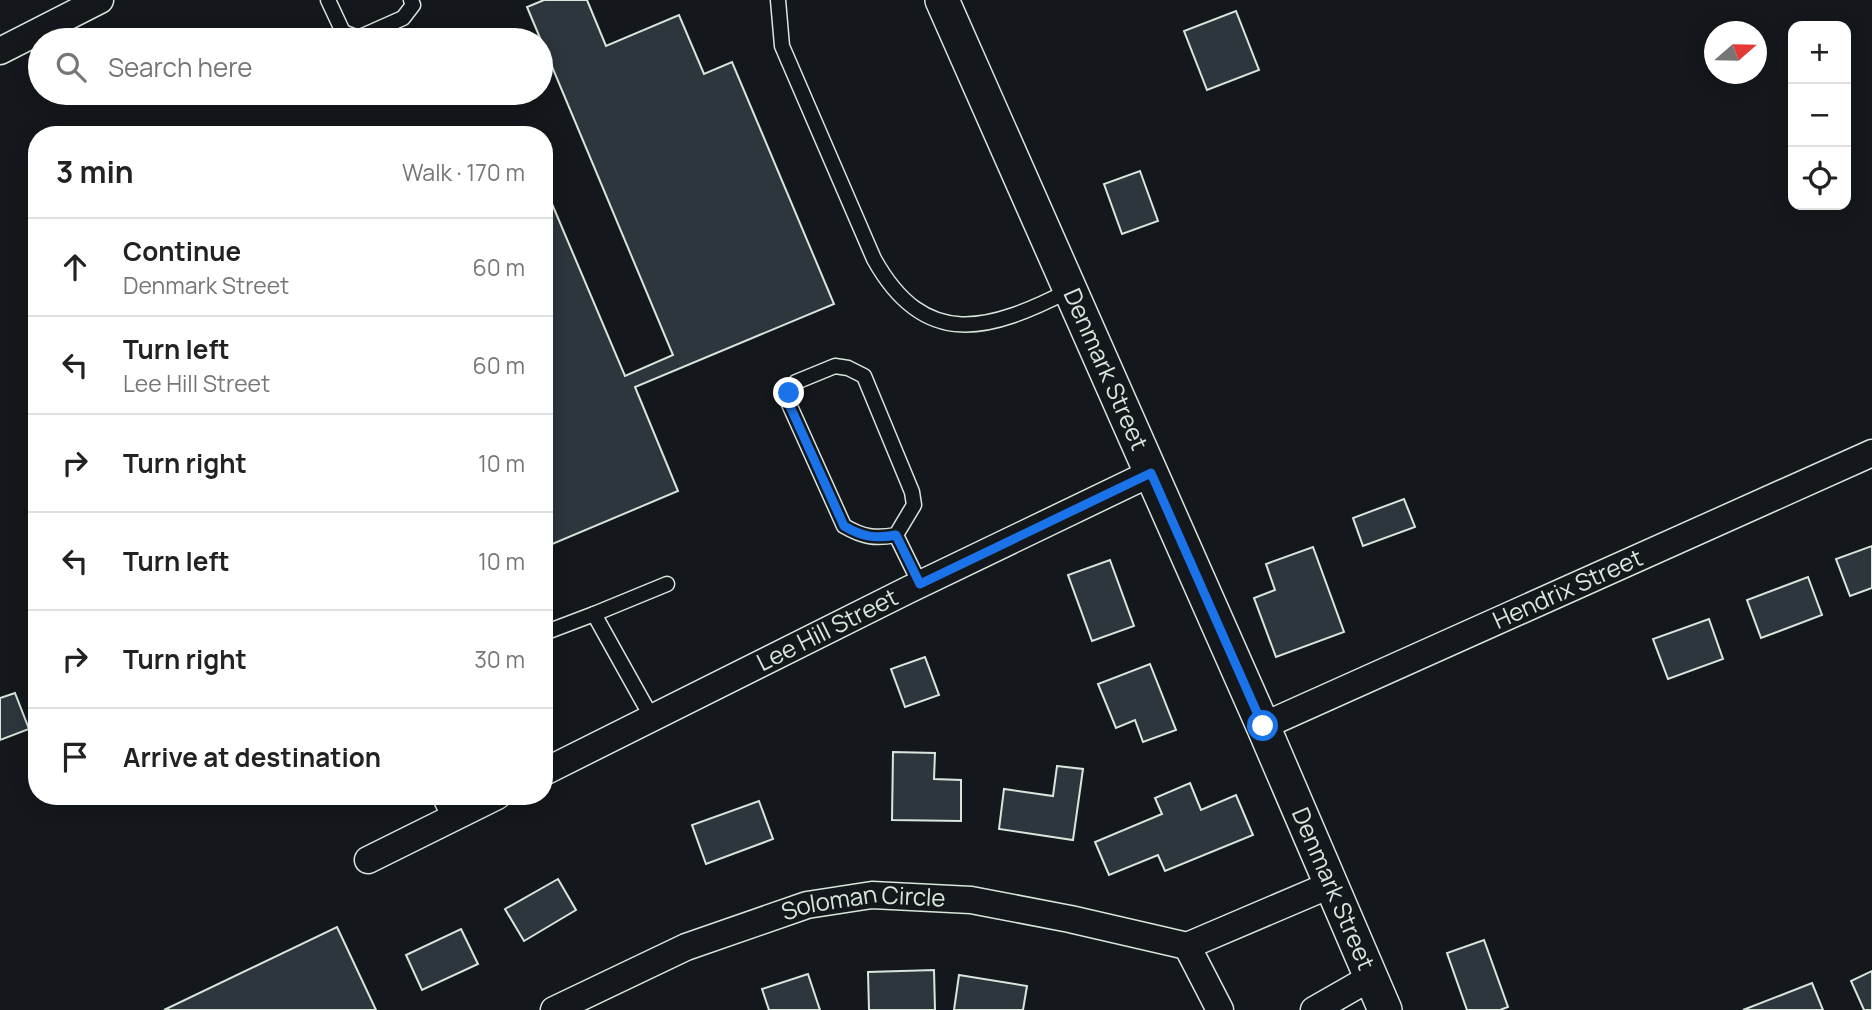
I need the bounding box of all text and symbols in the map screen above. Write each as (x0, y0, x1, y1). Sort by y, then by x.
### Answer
north arrow (1704, 21, 1767, 84)
map controls (1788, 21, 1851, 210)
button: + (1788, 21, 1851, 84)
search box (28, 28, 553, 105)
icon: search (52, 48, 90, 86)
text: Search here (108, 49, 253, 85)
button: − (1788, 84, 1851, 147)
button: locate (1788, 147, 1851, 210)
text: 3 min (56, 151, 134, 192)
text: Walk · 170 m (402, 156, 525, 188)
text: Continue (123, 233, 241, 269)
icon: ahead (56, 248, 94, 286)
text: 60 m (473, 251, 525, 283)
text: Denmark Street (123, 269, 289, 301)
street label: Denmark Street (1057, 283, 1157, 455)
text: Turn left (123, 331, 230, 367)
icon: left (56, 346, 94, 384)
text: 60 m (473, 349, 525, 381)
text: Lee Hill Street (123, 367, 270, 399)
route end (773, 377, 804, 408)
icon: right (56, 444, 94, 482)
text: Turn right (123, 445, 247, 481)
text: 10 m (478, 447, 525, 479)
street label: Hendrix Street (1487, 540, 1647, 636)
icon: left (56, 542, 94, 580)
text: Turn left (123, 543, 230, 579)
text: 10 m (478, 545, 525, 577)
street label: Lee Hill Street (751, 580, 903, 678)
icon: right (56, 640, 94, 678)
text: Turn right (123, 641, 247, 677)
text: 30 m (474, 643, 525, 675)
route start (1247, 710, 1278, 741)
icon: arrive (56, 738, 94, 776)
text: Arrive at destination (123, 739, 381, 775)
street label: Denmark Street (1285, 802, 1384, 975)
street label: Soloman Circle (776, 876, 946, 928)

